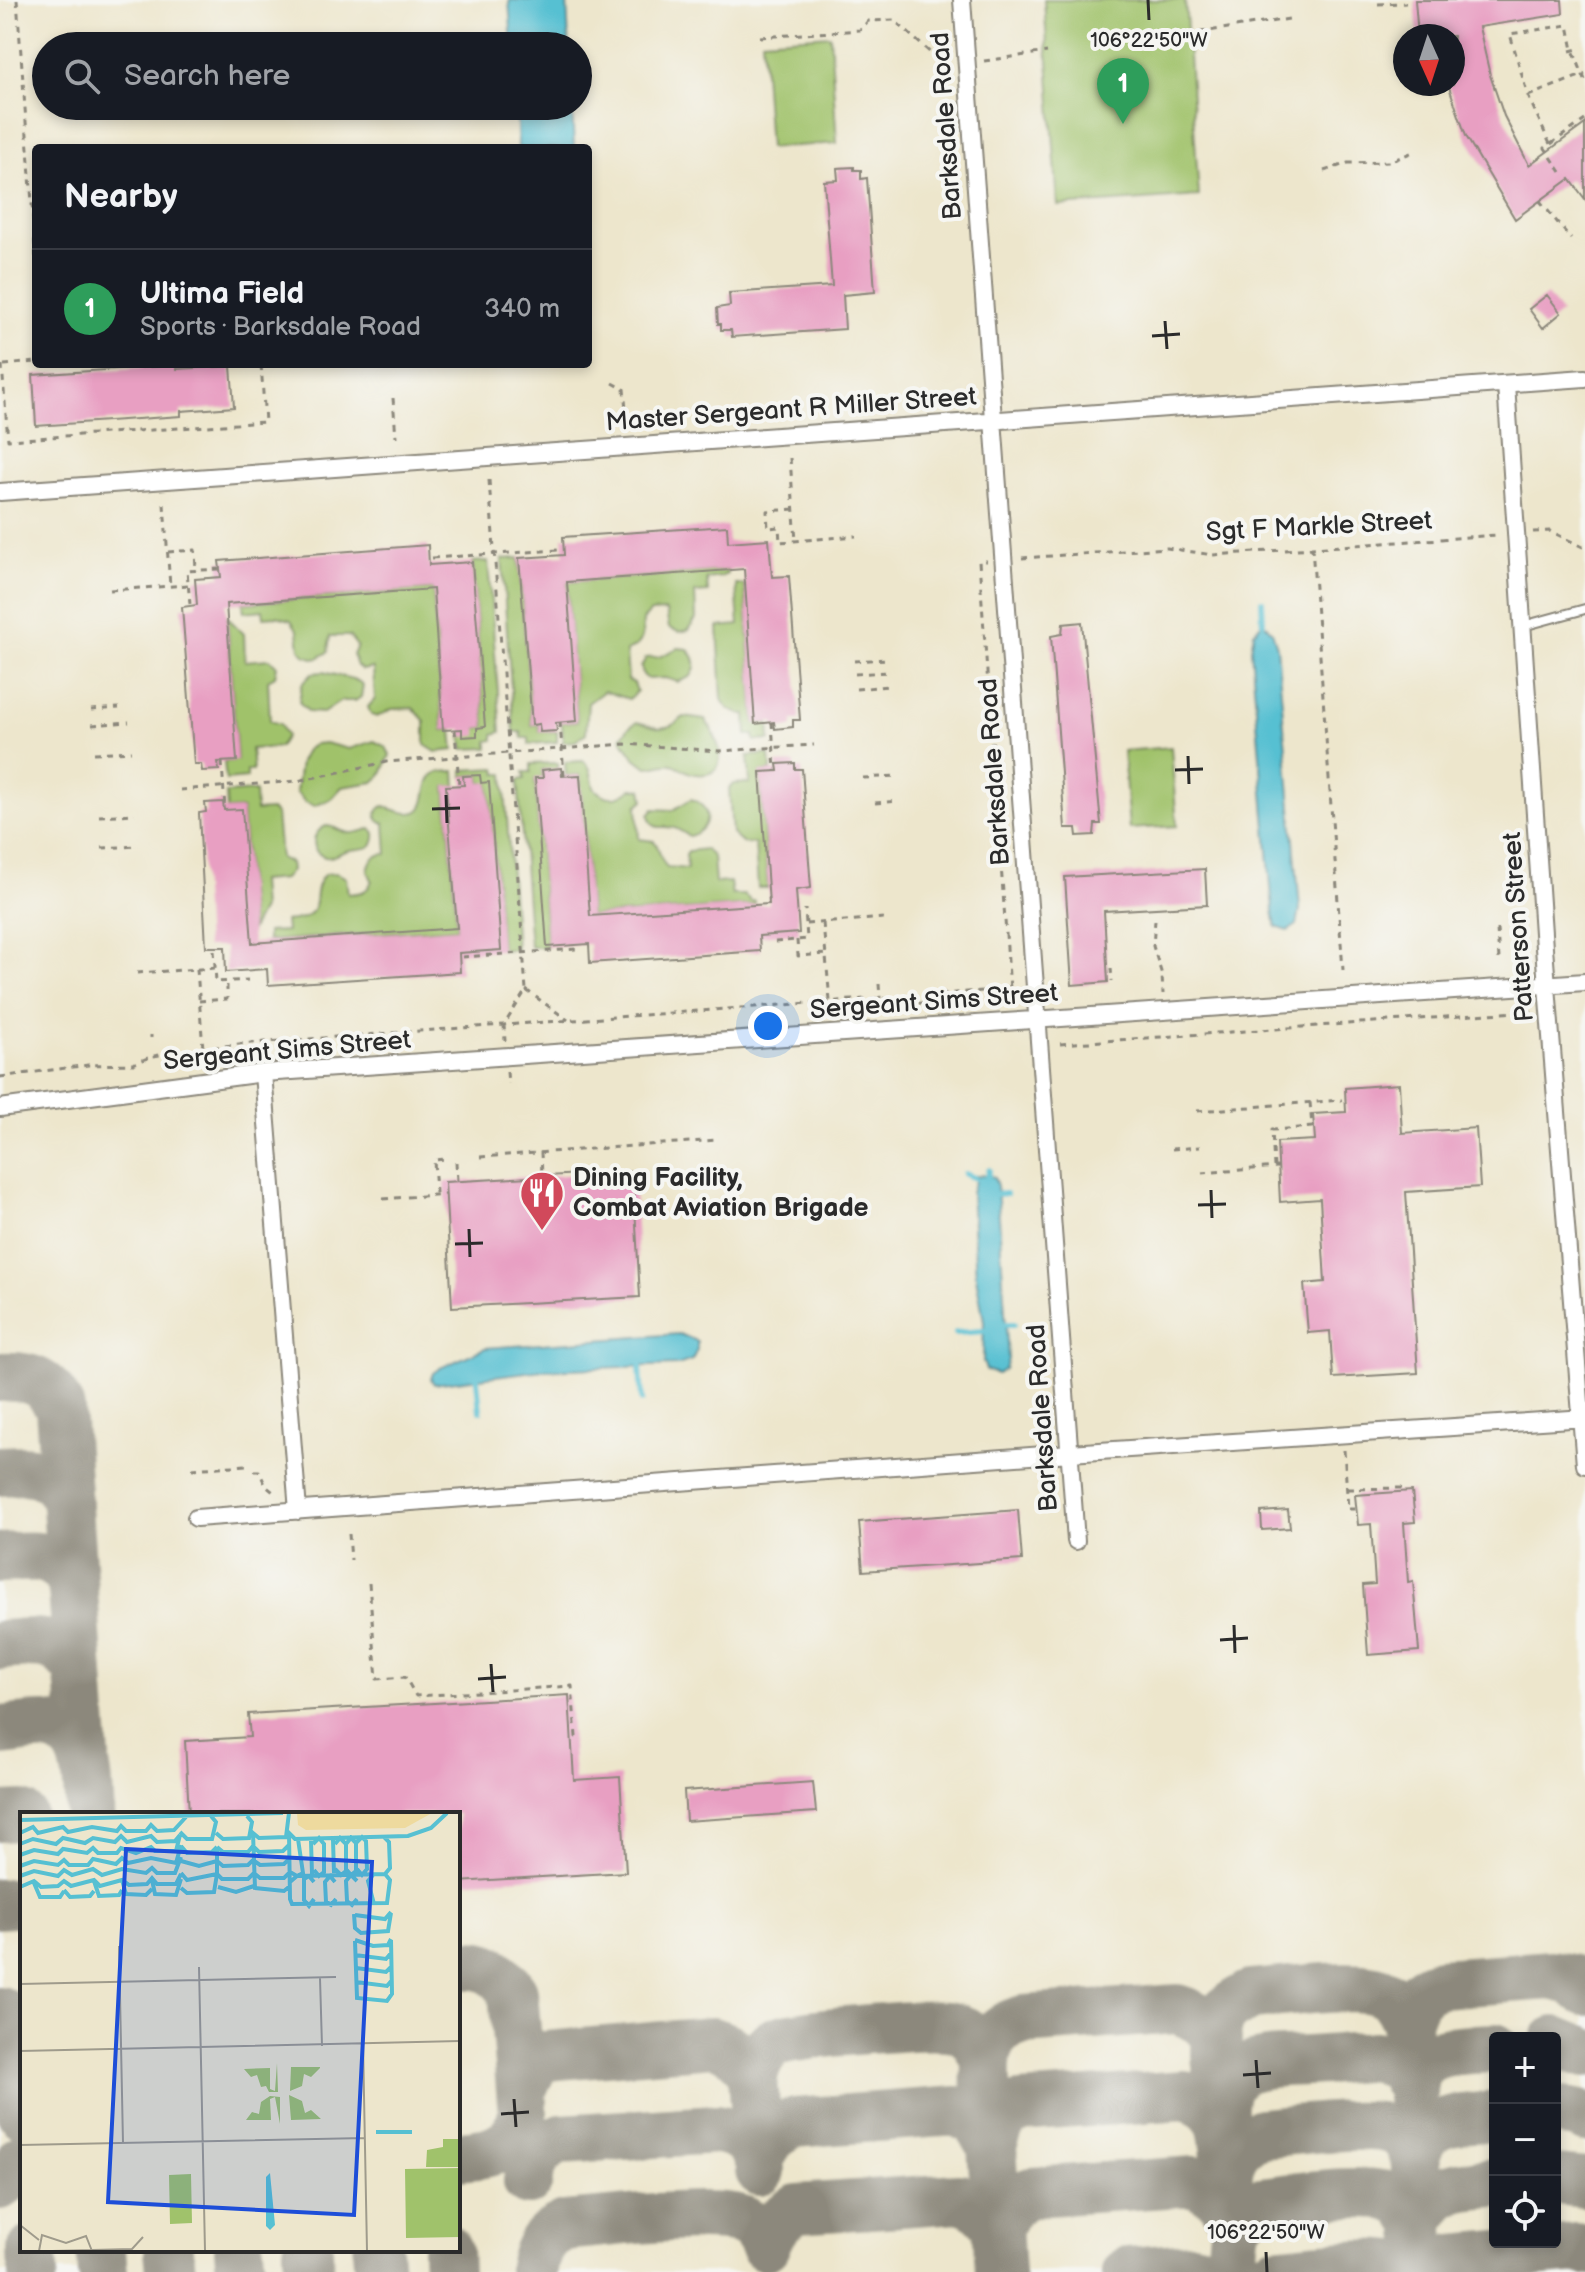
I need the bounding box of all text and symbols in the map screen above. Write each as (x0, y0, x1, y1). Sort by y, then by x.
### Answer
north arrow (1393, 24, 1465, 96)
text: 106°22'50"W (1090, 29, 1208, 53)
street label: Barksdale Road (925, 31, 969, 221)
search box (32, 32, 592, 120)
icon: search (60, 54, 104, 98)
text: Search here (124, 58, 290, 94)
pin: 1 (1097, 58, 1149, 124)
text: Nearby (64, 176, 178, 217)
text: Ultima Field (140, 276, 304, 312)
text: 1 (85, 294, 95, 325)
text: 340 m (484, 294, 560, 325)
text: Sports · Barksdale Road (140, 312, 421, 343)
street label: Master Sergeant R Miller Street (605, 382, 977, 438)
street label: Sgt F Markle Street (1205, 506, 1433, 548)
street label: Barksdale Road (973, 677, 1017, 867)
street label: Patterson Street (1497, 831, 1541, 1023)
street label: Sergeant Sims Street (809, 978, 1059, 1026)
your location (748, 1006, 788, 1046)
street label: Sergeant Sims Street (162, 1025, 412, 1077)
place label: Dining Facility, Combat Aviation Brigade (573, 1163, 869, 1224)
restaurant icon: Dining Facility, Combat Aviation Brigade (518, 1169, 566, 1232)
street label: Barksdale Road (1021, 1323, 1065, 1513)
inset map (20, 1812, 460, 2252)
map controls (1489, 2032, 1561, 2248)
button: + (1489, 2032, 1561, 2104)
button: − (1489, 2104, 1561, 2176)
button: locate (1489, 2176, 1561, 2248)
text: 106°22'50"W (1207, 2221, 1325, 2245)

